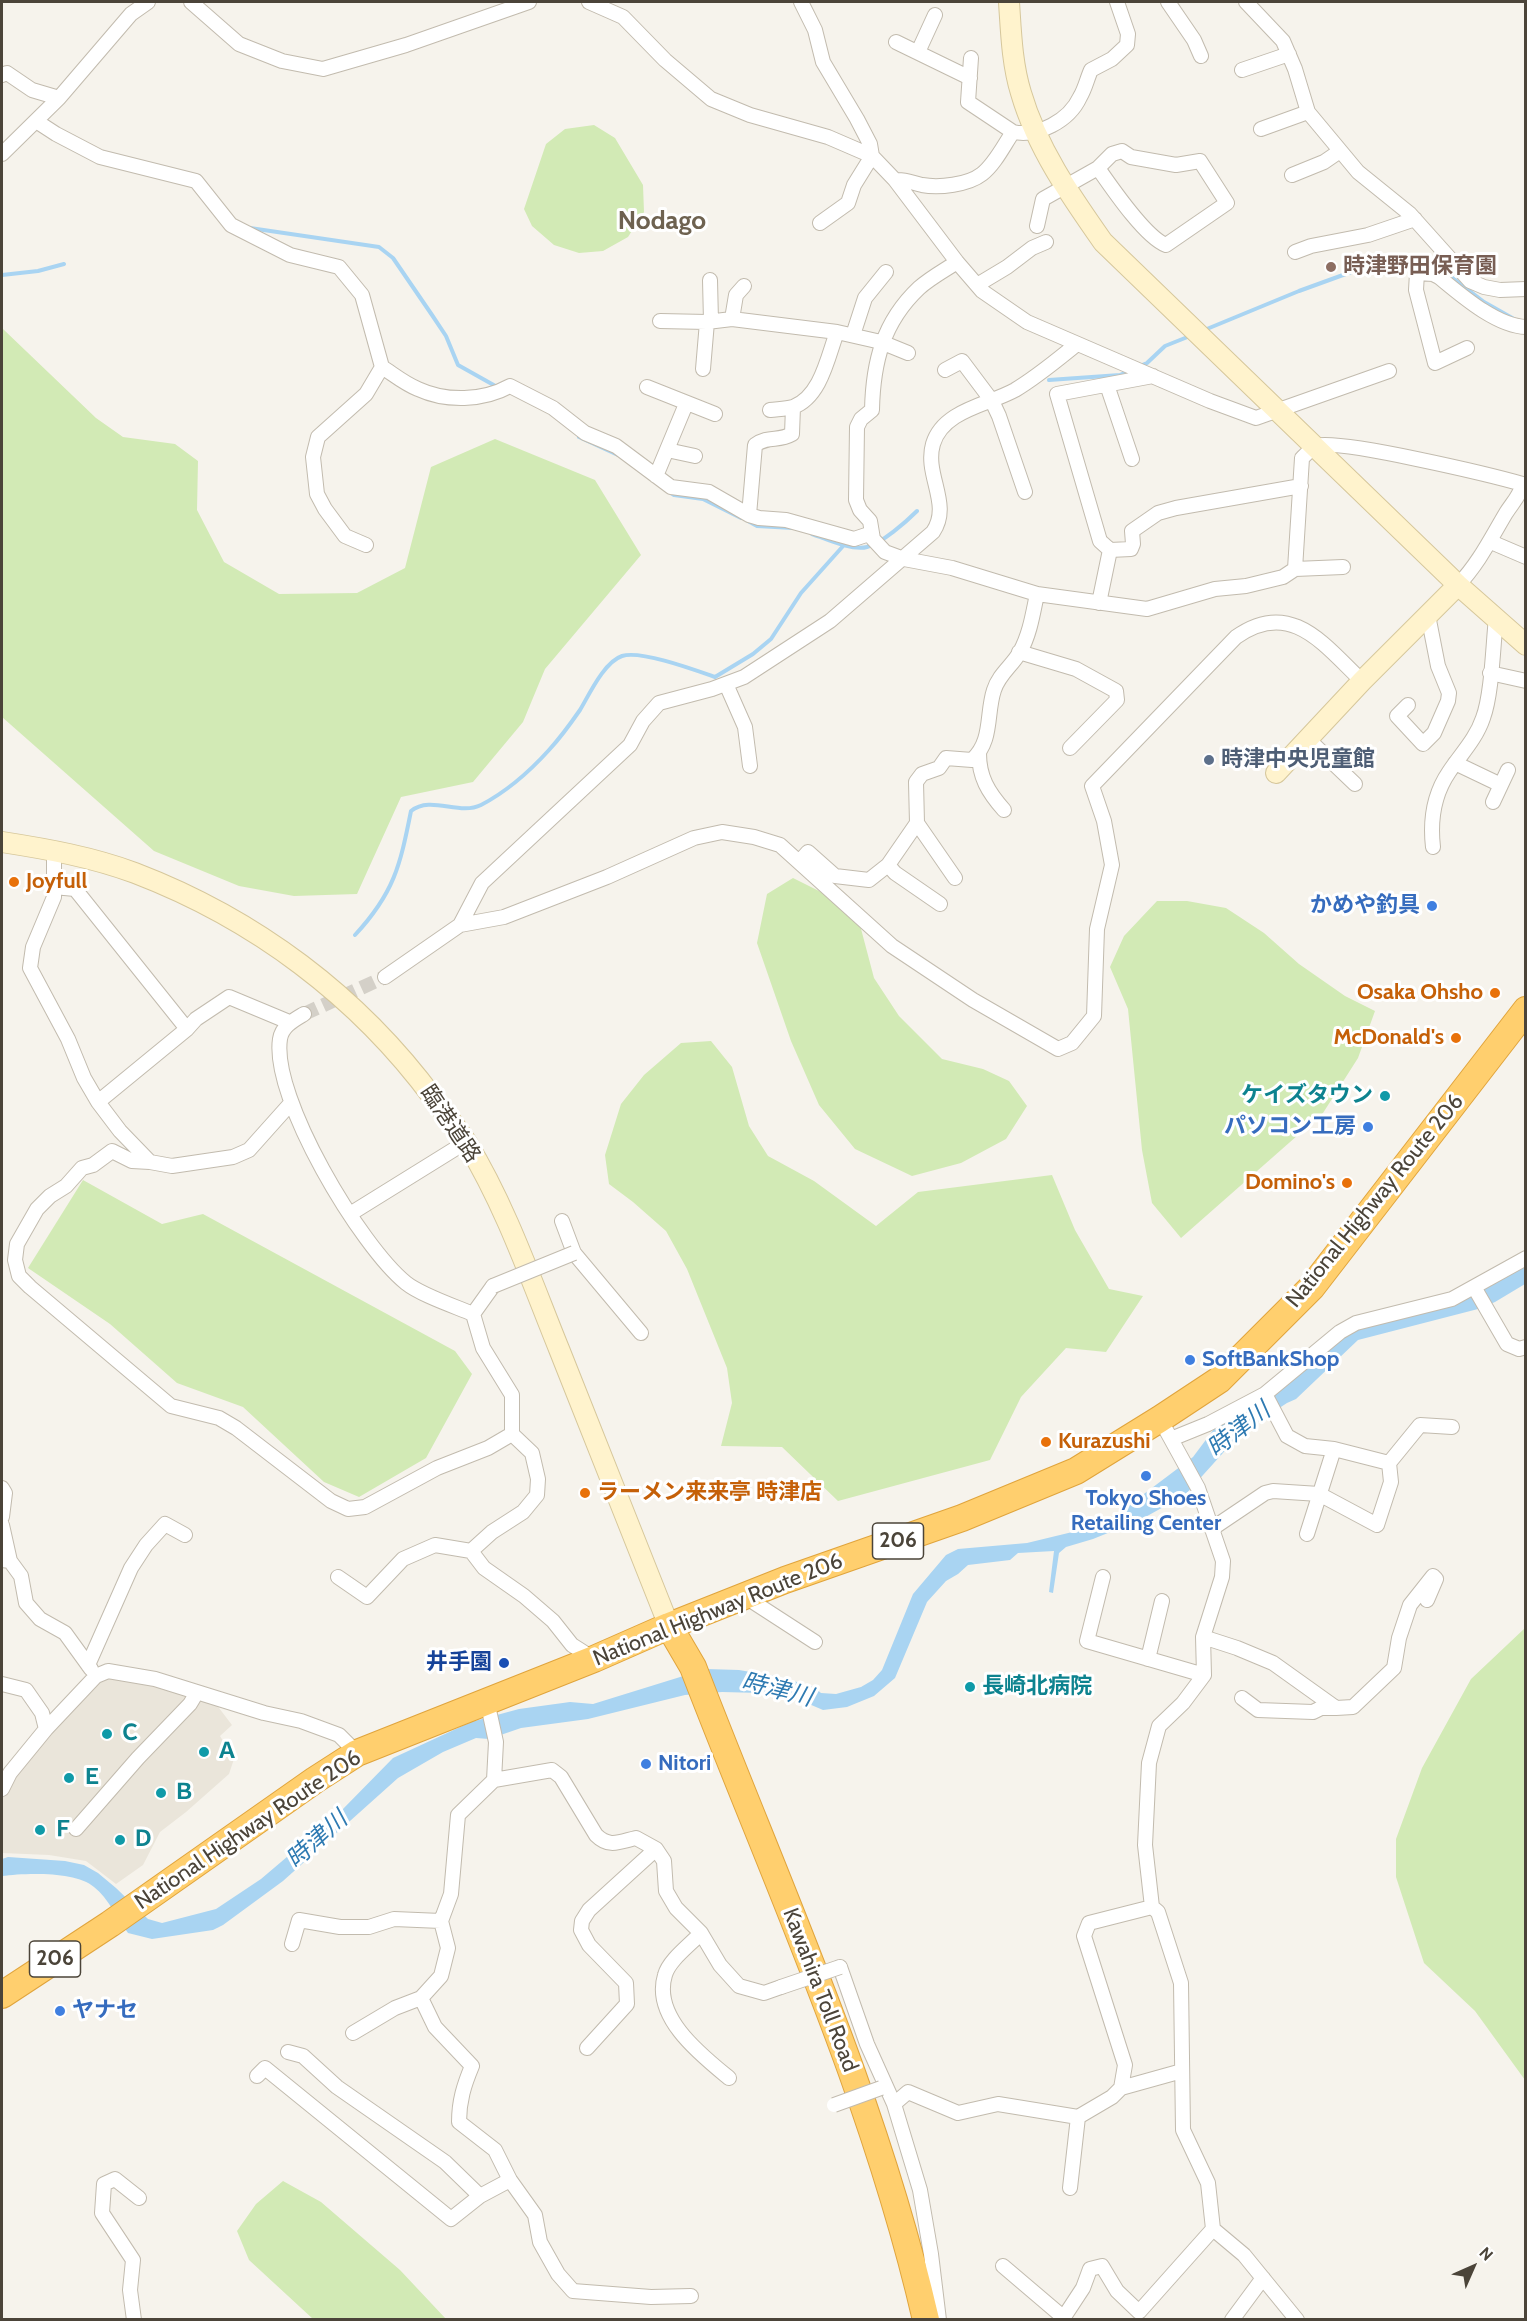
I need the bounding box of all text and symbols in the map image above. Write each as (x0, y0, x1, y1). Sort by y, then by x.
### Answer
district label: Nodago (618, 205, 706, 237)
place label: 時津野田保育園 (1343, 254, 1497, 280)
marker: 時津野田保育園 (1324, 260, 1338, 274)
place label: 時津中央児童館 (1221, 747, 1375, 773)
marker: 時津中央児童館 (1202, 753, 1216, 767)
place label: Joyfull (26, 869, 87, 895)
marker: Joyfull (7, 875, 21, 889)
place label: かめや釣具 (1310, 893, 1420, 919)
marker: かめや釣具 (1425, 899, 1439, 913)
place label: Osaka Ohsho (1357, 980, 1483, 1006)
marker: Osaka Ohsho (1488, 986, 1502, 1000)
place label: McDonald's (1333, 1025, 1444, 1051)
marker: McDonald's (1449, 1031, 1463, 1045)
street label: 臨港道路 (414, 1080, 486, 1168)
place label: ケイズタウン (1241, 1083, 1373, 1109)
street label: National Highway Route 206 (1281, 1089, 1469, 1313)
marker: ケイズタウン (1378, 1089, 1392, 1103)
place label: パソコン工房 (1224, 1114, 1356, 1140)
marker: パソコン工房 (1361, 1120, 1375, 1134)
place label: Domino's (1245, 1170, 1335, 1196)
marker: Domino's (1340, 1176, 1354, 1190)
place label: SoftBankShop (1202, 1347, 1339, 1373)
marker: SoftBankShop (1183, 1353, 1197, 1367)
water label: 時津川 (1202, 1396, 1276, 1464)
place label: Kurazushi (1058, 1429, 1151, 1455)
marker: Kurazushi (1039, 1435, 1053, 1449)
marker: Tokyo Shoes Retailing Center (1139, 1469, 1153, 1483)
place label: ラーメン来来亭 時津店 (597, 1480, 822, 1506)
marker: ラーメン来来亭 時津店 (578, 1486, 592, 1500)
place label: Tokyo Shoes Retailing Center (1071, 1486, 1221, 1538)
road number: 206 (872, 1523, 924, 1559)
street label: National Highway Route 206 (589, 1548, 847, 1672)
place label: 井手園 (426, 1650, 492, 1676)
marker: 井手園 (497, 1656, 511, 1670)
water label: 時津川 (739, 1667, 815, 1713)
place label: 長崎北病院 (982, 1674, 1092, 1700)
marker: 長崎北病院 (963, 1680, 977, 1694)
place label: Ｃ (119, 1721, 141, 1747)
marker: Ｃ (100, 1727, 114, 1741)
place label: Ａ (216, 1739, 238, 1765)
street label: National Highway Route 206 (130, 1744, 366, 1916)
marker: Ａ (197, 1745, 211, 1759)
place label: Nitori (658, 1751, 711, 1777)
marker: Nitori (639, 1757, 653, 1771)
place label: Ｅ (81, 1765, 103, 1791)
marker: Ｅ (62, 1771, 76, 1785)
place label: Ｂ (173, 1780, 195, 1806)
marker: Ｂ (154, 1786, 168, 1800)
water label: 時津川 (281, 1805, 353, 1875)
place label: Ｆ (52, 1817, 74, 1843)
marker: Ｆ (33, 1823, 47, 1837)
place label: Ｄ (132, 1827, 154, 1853)
marker: Ｄ (113, 1833, 127, 1847)
street label: Kawahira Toll Road (777, 1904, 863, 2076)
road number: 206 (29, 1941, 80, 1977)
place label: ヤナセ (72, 1998, 138, 2024)
marker: ヤナセ (53, 2004, 67, 2018)
north arrow (1443, 2237, 1503, 2297)
text: N (1475, 2243, 1497, 2265)

